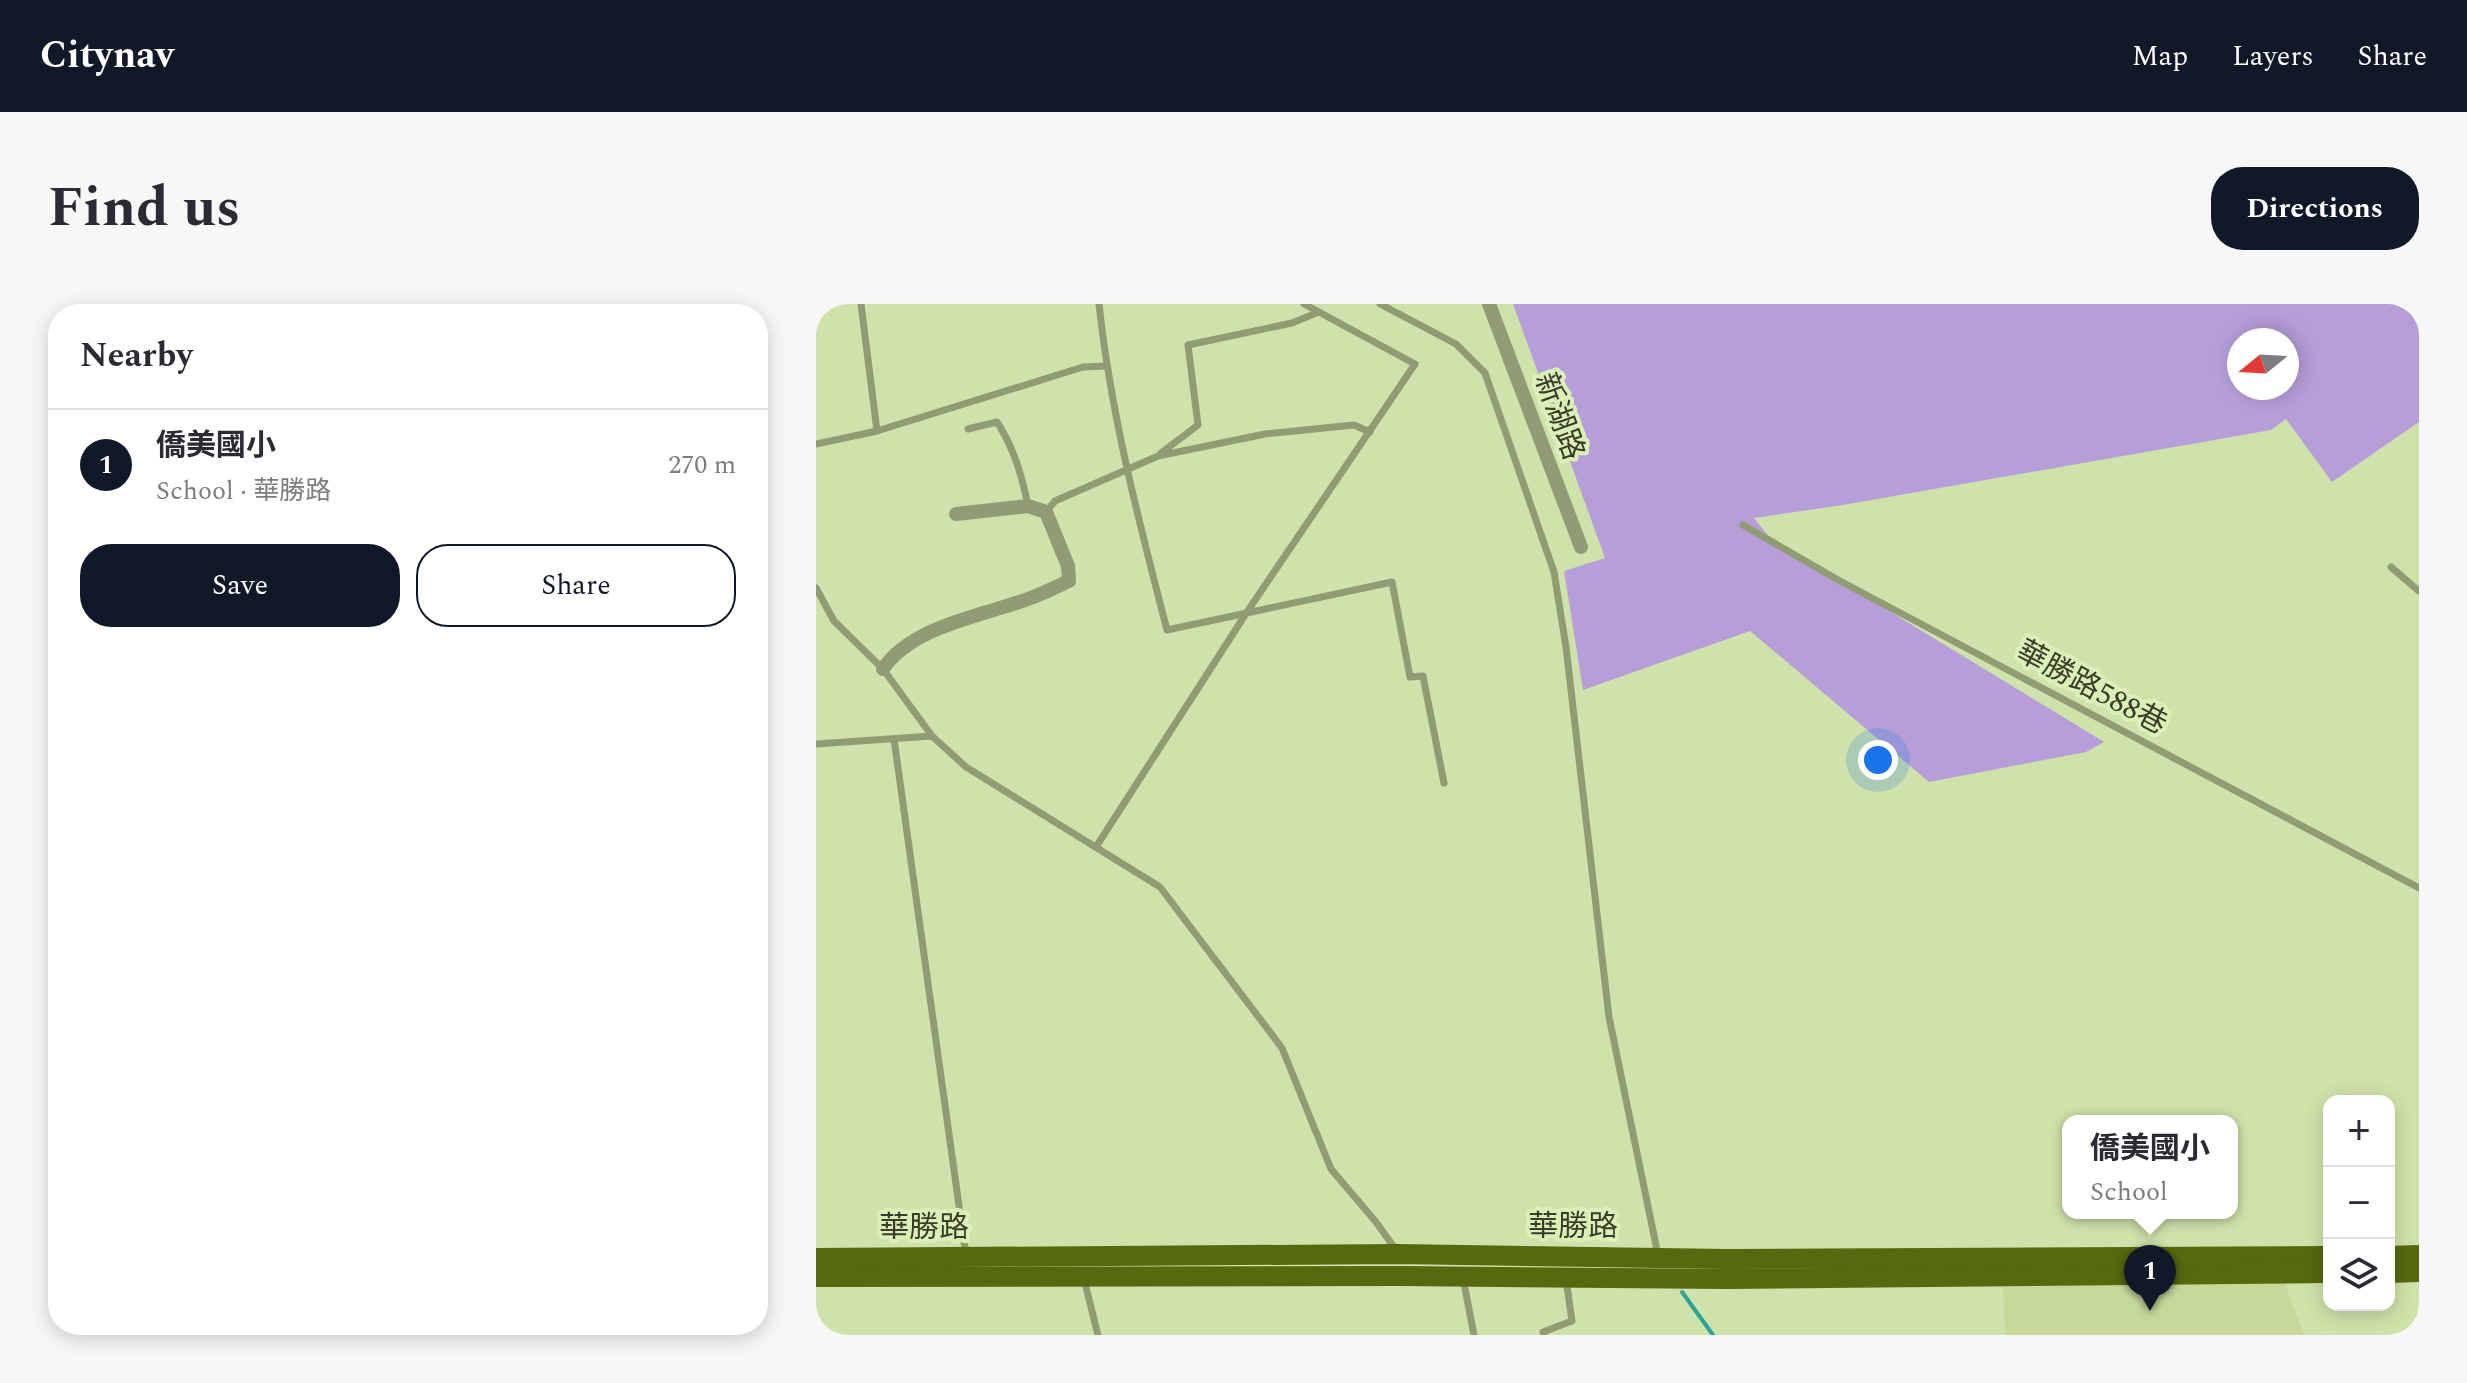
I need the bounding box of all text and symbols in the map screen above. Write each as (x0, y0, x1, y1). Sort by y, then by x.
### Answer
text: Citynav (40, 27, 174, 85)
text: Map (2132, 35, 2188, 78)
text: Layers (2232, 35, 2314, 78)
text: Share (2358, 35, 2427, 78)
text: Find us (48, 166, 241, 251)
button: Directions (2211, 167, 2419, 250)
north arrow (2227, 328, 2299, 400)
text: Nearby (80, 330, 193, 382)
street label: 新湖路 (1522, 366, 1596, 466)
text: 僑美國小 (156, 423, 276, 469)
text: 1 (99, 445, 113, 485)
text: 270 m (668, 445, 736, 485)
text: School · 華勝路 (156, 471, 331, 511)
button: Save (80, 544, 400, 627)
button: Share (416, 544, 736, 627)
street label: 華勝路588巷 (2008, 629, 2175, 747)
your location (1858, 740, 1898, 780)
map controls (2323, 1095, 2395, 1311)
button: + (2323, 1095, 2395, 1167)
popup (2062, 1115, 2238, 1219)
text: 僑美國小 (2090, 1126, 2210, 1172)
button: − (2323, 1167, 2395, 1239)
text: School (2090, 1172, 2168, 1212)
street label: 華勝路 (1528, 1204, 1618, 1250)
street label: 華勝路 (879, 1205, 969, 1251)
button: layers (2323, 1239, 2395, 1311)
pin: 1 (2124, 1245, 2176, 1311)

